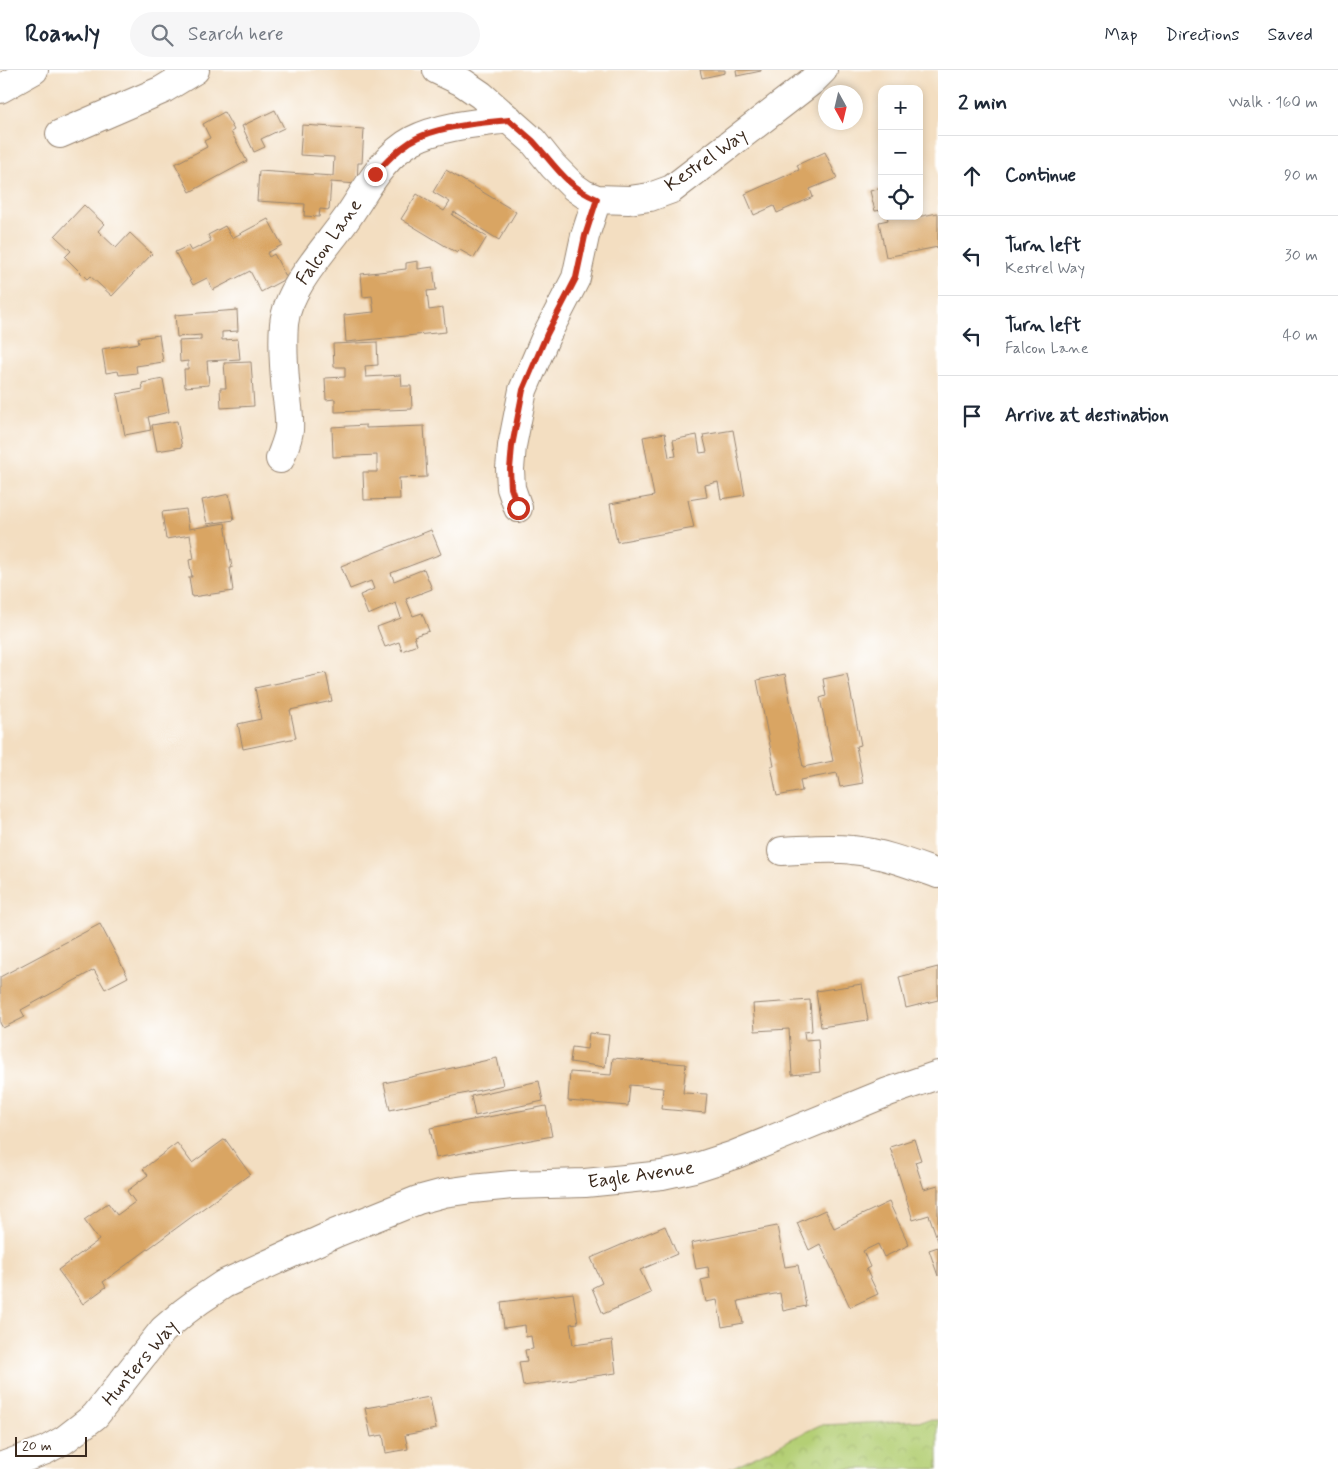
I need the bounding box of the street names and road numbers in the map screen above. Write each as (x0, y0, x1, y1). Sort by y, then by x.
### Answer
street label: Kestrel Way (660, 122, 753, 198)
street label: Falcon Lane (290, 194, 368, 290)
street label: Eagle Avenue (586, 1155, 696, 1196)
street label: Hunters Way (97, 1315, 184, 1412)

